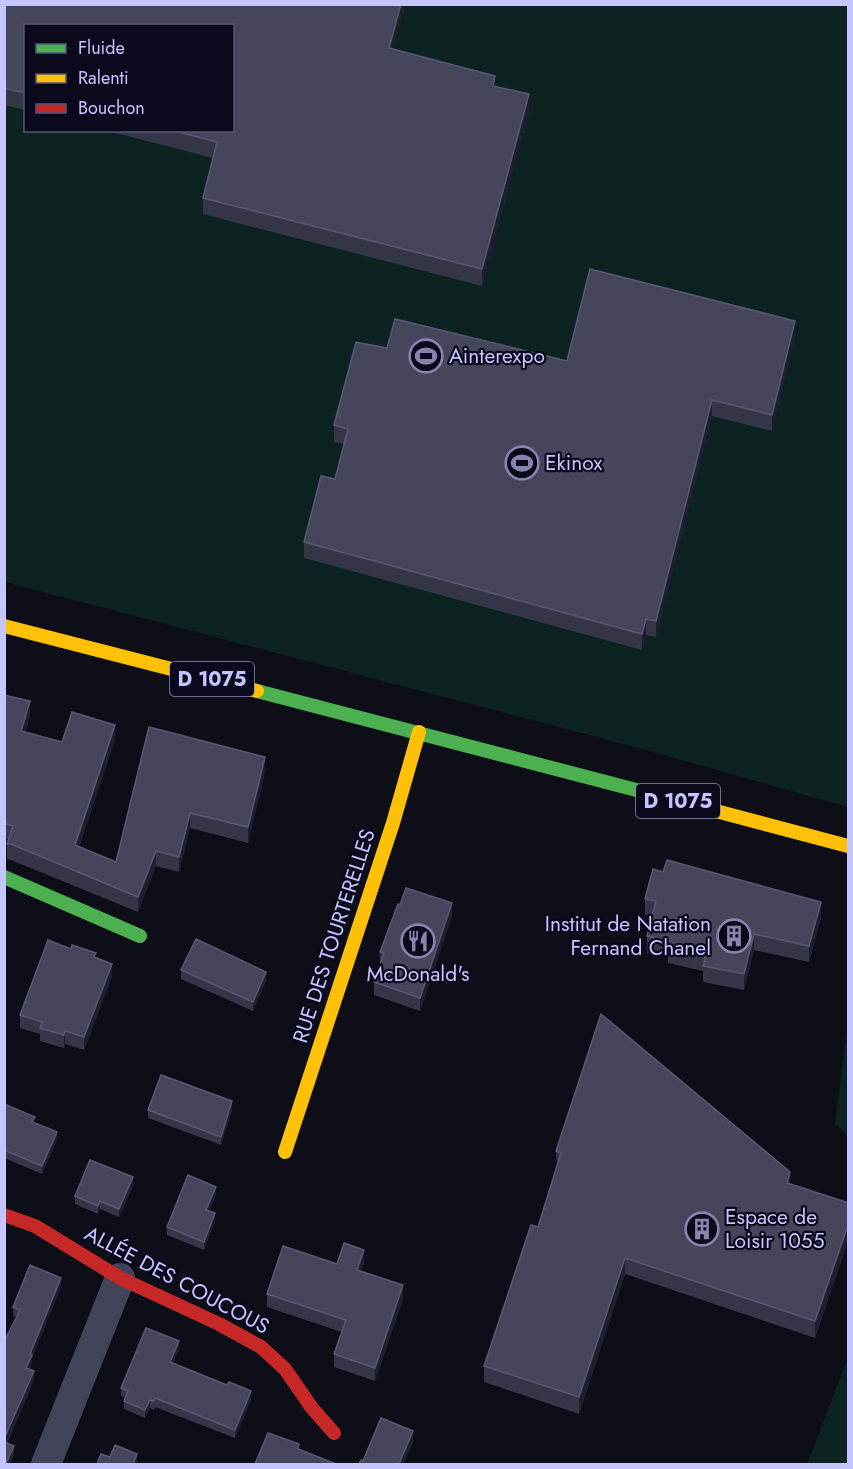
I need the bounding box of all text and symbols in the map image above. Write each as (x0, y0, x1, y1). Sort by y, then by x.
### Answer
legend (24, 24, 234, 132)
text: Fluide (78, 35, 125, 61)
text: Ralenti (78, 65, 129, 91)
text: Bouchon (78, 95, 145, 121)
sports icon: Ainterexpo (408, 338, 444, 374)
place label: Ainterexpo (449, 341, 545, 371)
sports icon: Ekinox (504, 445, 540, 481)
place label: Ekinox (545, 448, 602, 478)
road number: D 1075 (170, 662, 254, 696)
road number: D 1075 (636, 784, 720, 818)
street label: RUE DES TOURTERELLES (285, 825, 383, 1047)
place label: Institut de Natation Fernand Chanel (545, 909, 711, 963)
building icon: Institut de Natation Fernand Chanel (716, 918, 752, 954)
restaurant icon: McDonald's (400, 923, 436, 959)
place label: McDonald's (366, 959, 470, 989)
place label: Espace de Loisir 1055 (725, 1202, 825, 1256)
building icon: Espace de Loisir 1055 (684, 1211, 720, 1247)
street label: ALLÉE DES COUCOUS (79, 1219, 275, 1341)

